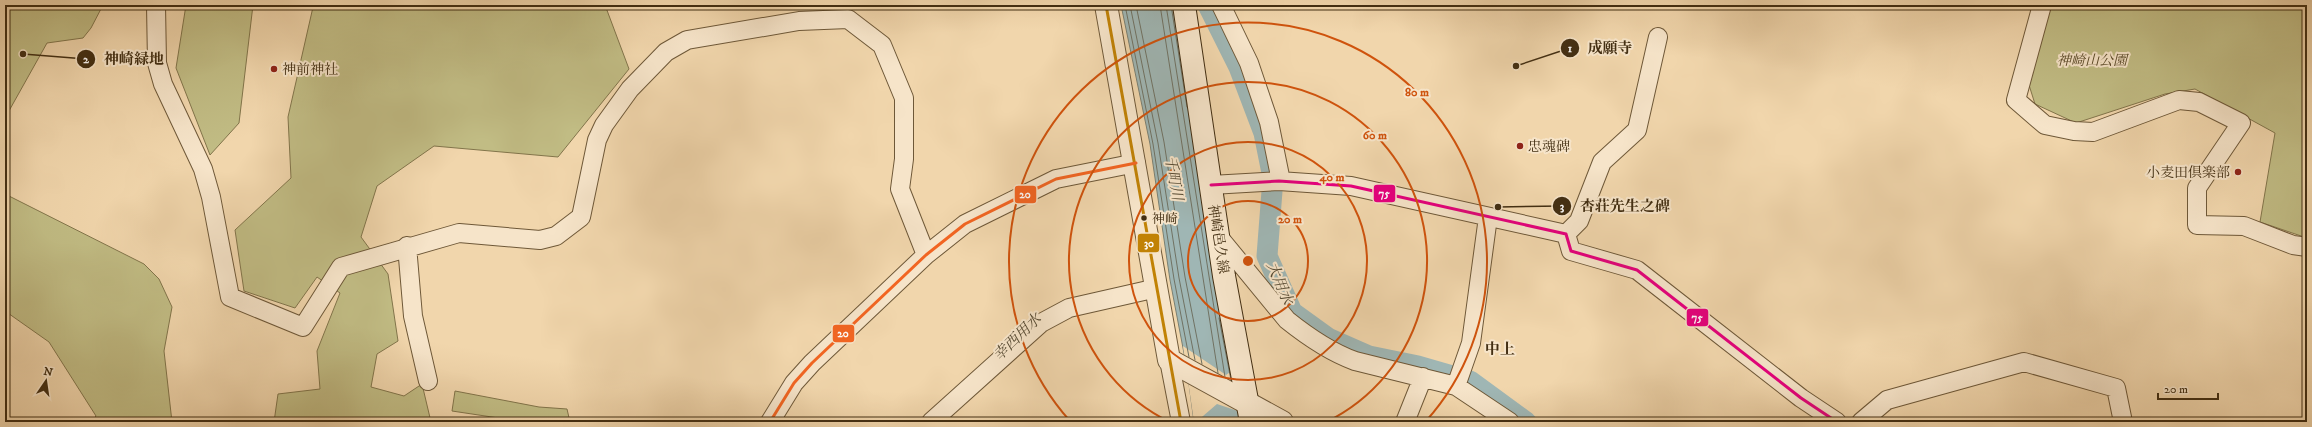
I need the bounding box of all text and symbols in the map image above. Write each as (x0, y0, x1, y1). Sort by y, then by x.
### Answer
callout: 成願寺 (1560, 34, 1641, 61)
text: 成願寺 (1587, 39, 1633, 58)
text: 1 (1568, 41, 1573, 56)
callout: 神崎緑地 (76, 46, 172, 73)
text: 神崎緑地 (104, 50, 164, 69)
text: 2 (83, 52, 90, 67)
park label: 神崎山公園 (2057, 52, 2129, 70)
place label: 神前神社 (282, 61, 338, 79)
marker: 神前神社 (269, 64, 279, 74)
text: 80 m (1405, 85, 1429, 100)
text: 60 m (1363, 128, 1387, 143)
place label: 忠魂碑 (1528, 138, 1570, 156)
marker: 忠魂碑 (1515, 141, 1525, 151)
water label: 千町川 (1160, 154, 1187, 204)
place label: 小麦田倶楽部 (2146, 164, 2230, 182)
marker: 小麦田倶楽部 (2233, 167, 2243, 177)
text: 40 m (1319, 170, 1344, 185)
line badge: 75 (1373, 184, 1396, 203)
line badge: 20 (1014, 185, 1037, 204)
text: 75 (1378, 187, 1390, 201)
text: 20 (1019, 188, 1031, 202)
callout: 杏荘先生之碑 (1552, 192, 1678, 219)
text: 杏荘先生之碑 (1580, 197, 1670, 216)
text: 3 (1560, 199, 1565, 214)
street label: 神崎邑久線 (1204, 203, 1232, 275)
place label: 神崎 (1152, 211, 1178, 227)
text: 20 m (1278, 212, 1302, 227)
marker: 神崎 (1139, 213, 1149, 223)
line badge: 30 (1137, 233, 1160, 253)
text: 30 (1144, 237, 1154, 251)
centre of rings (1241, 254, 1255, 268)
water label: 大用水 (1262, 259, 1298, 309)
water label: 幸西用水 (989, 308, 1047, 365)
line badge: 75 (1686, 308, 1709, 327)
text: 75 (1691, 311, 1703, 325)
line badge: 20 (832, 324, 855, 343)
text: 20 (837, 327, 849, 341)
district label: 中上 (1485, 340, 1515, 359)
north arrow (26, 361, 66, 401)
text: N (42, 364, 54, 380)
scale bar (2158, 375, 2218, 401)
text: 20 m (2164, 382, 2188, 397)

